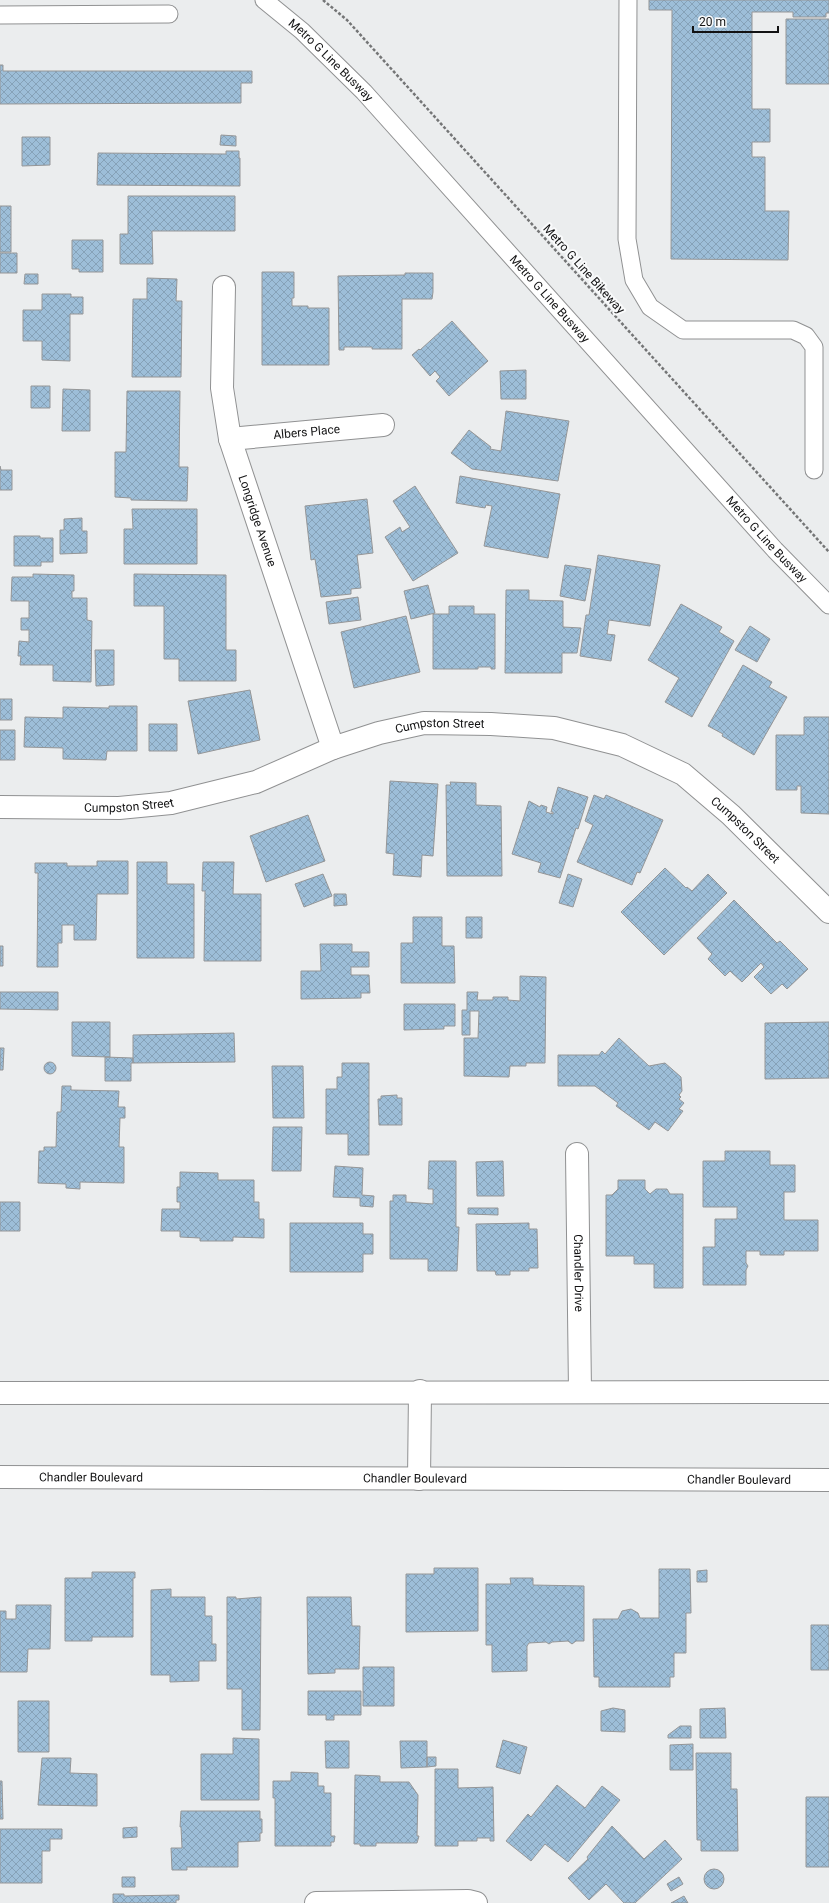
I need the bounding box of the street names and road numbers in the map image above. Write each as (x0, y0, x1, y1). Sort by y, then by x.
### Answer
street label: Metro G Line Busway (286, 16, 376, 105)
street label: Metro G Line Bikeway (540, 222, 628, 317)
street label: Metro G Line Busway (507, 252, 593, 346)
street label: Albers Place (273, 422, 341, 442)
street label: Longridge Avenue (236, 473, 279, 569)
street label: Metro G Line Busway (723, 493, 810, 586)
street label: Cumpston Street (394, 716, 485, 736)
street label: Cumpston Street (708, 794, 783, 866)
street label: Cumpston Street (84, 796, 175, 815)
street label: Chandler Drive (571, 1234, 586, 1312)
street label: Chandler Boulevard (39, 1470, 143, 1485)
street label: Chandler Boulevard (363, 1471, 467, 1486)
street label: Chandler Boulevard (687, 1472, 791, 1487)

